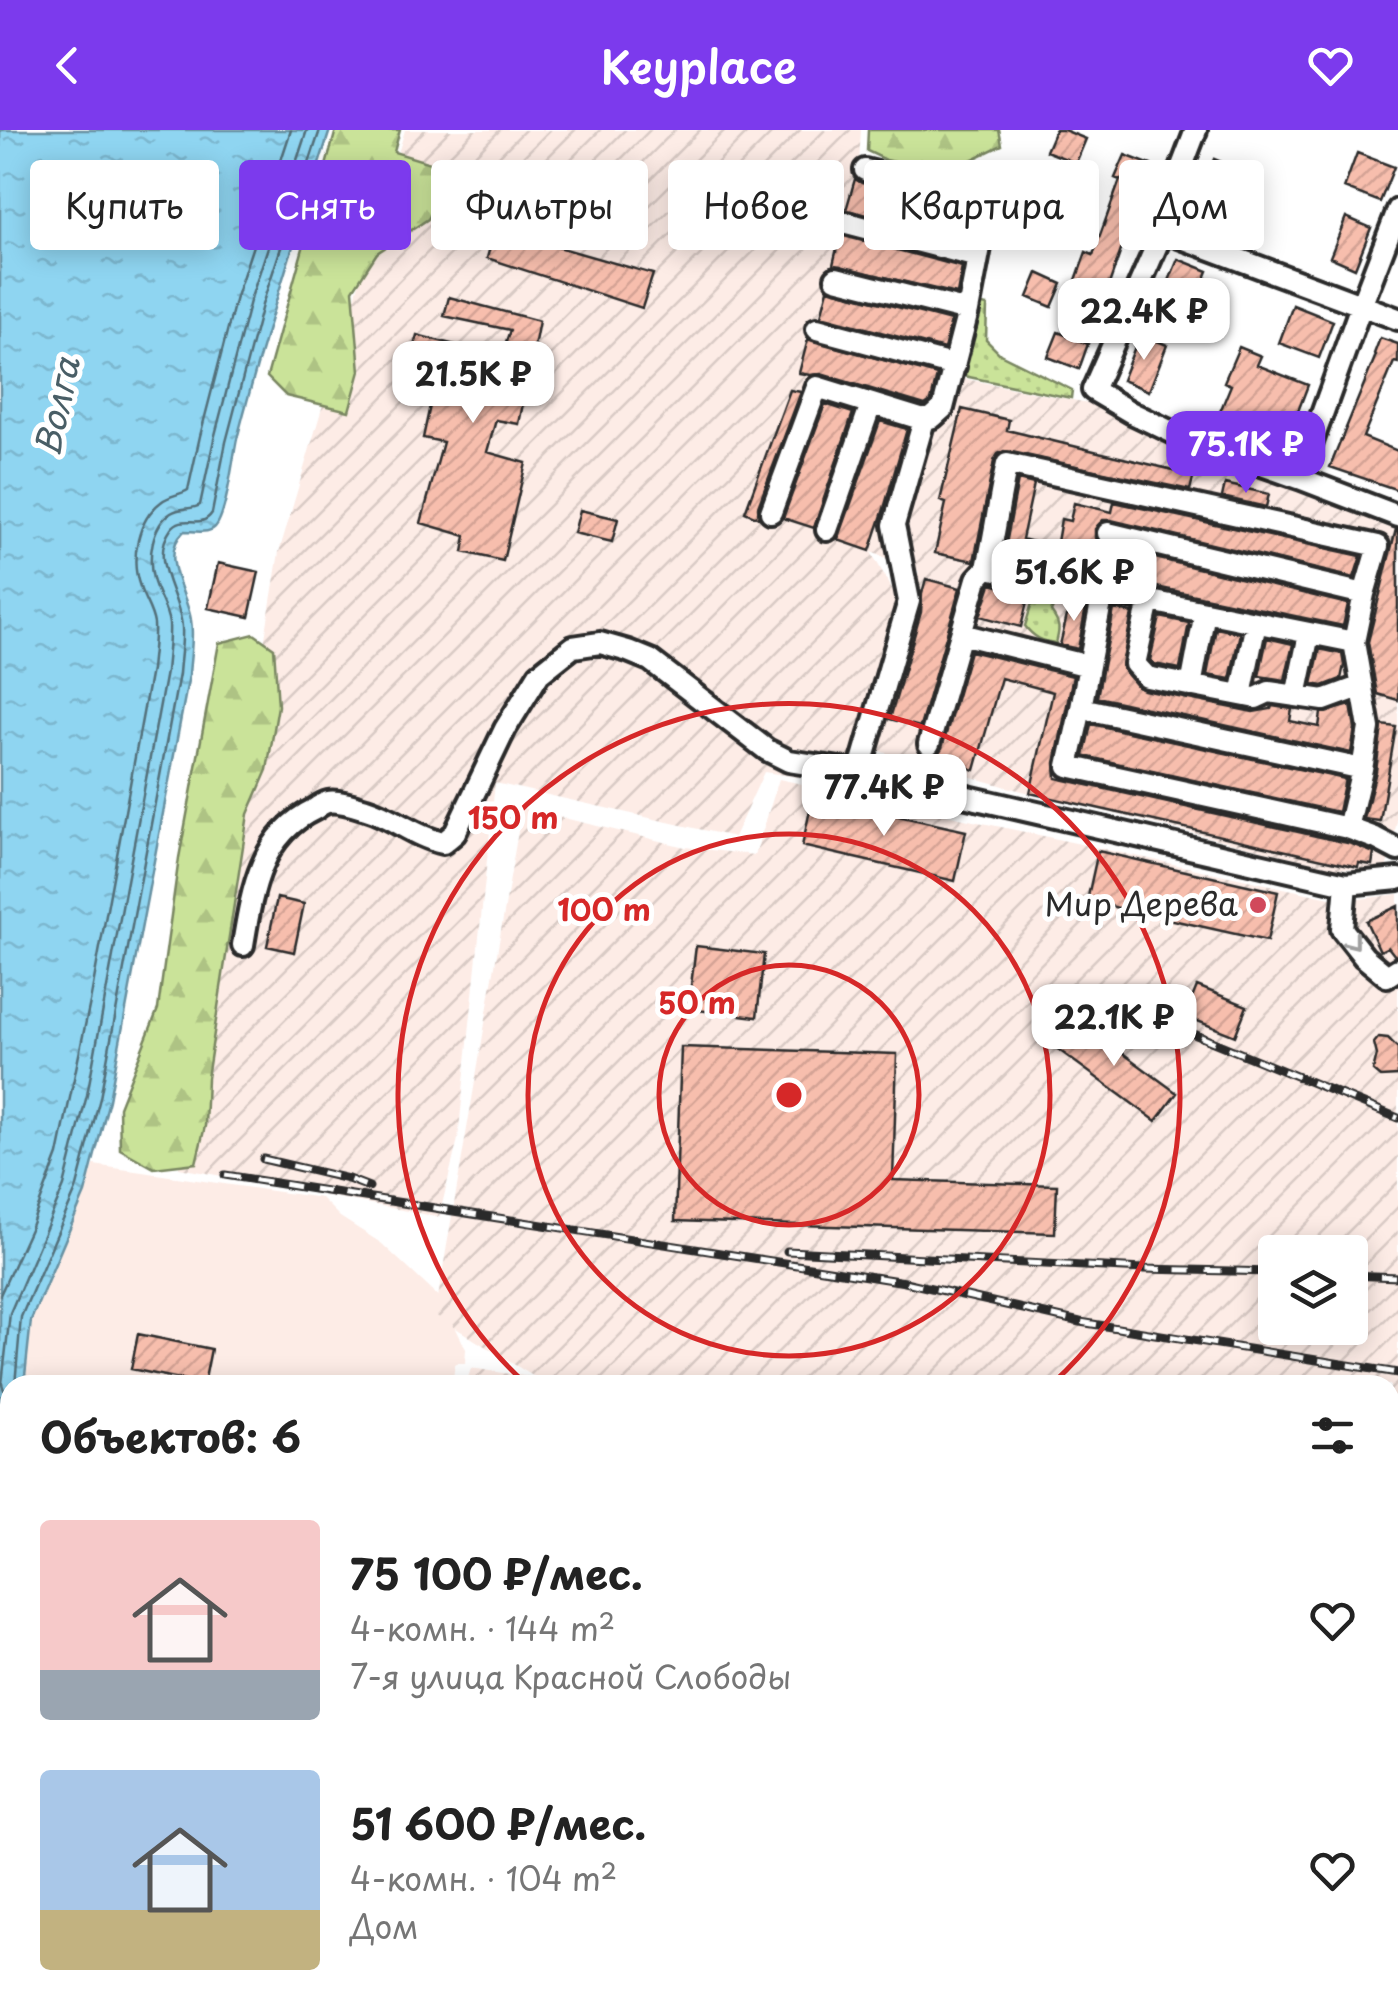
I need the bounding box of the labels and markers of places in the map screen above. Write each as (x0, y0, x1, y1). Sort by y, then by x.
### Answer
pin: 22.4K ₽ (1052, 278, 1236, 363)
pin: 21.5K ₽ (381, 341, 565, 426)
pin: 75.1K ₽ (1154, 411, 1338, 496)
pin: 51.6K ₽ (982, 539, 1166, 624)
pin: 77.4K ₽ (792, 754, 976, 839)
place label: Мир Дерева (1045, 879, 1238, 927)
marker: Мир Дерева (1247, 894, 1269, 916)
pin: 22.1K ₽ (1022, 984, 1206, 1069)
centre of rings (771, 1077, 807, 1113)

